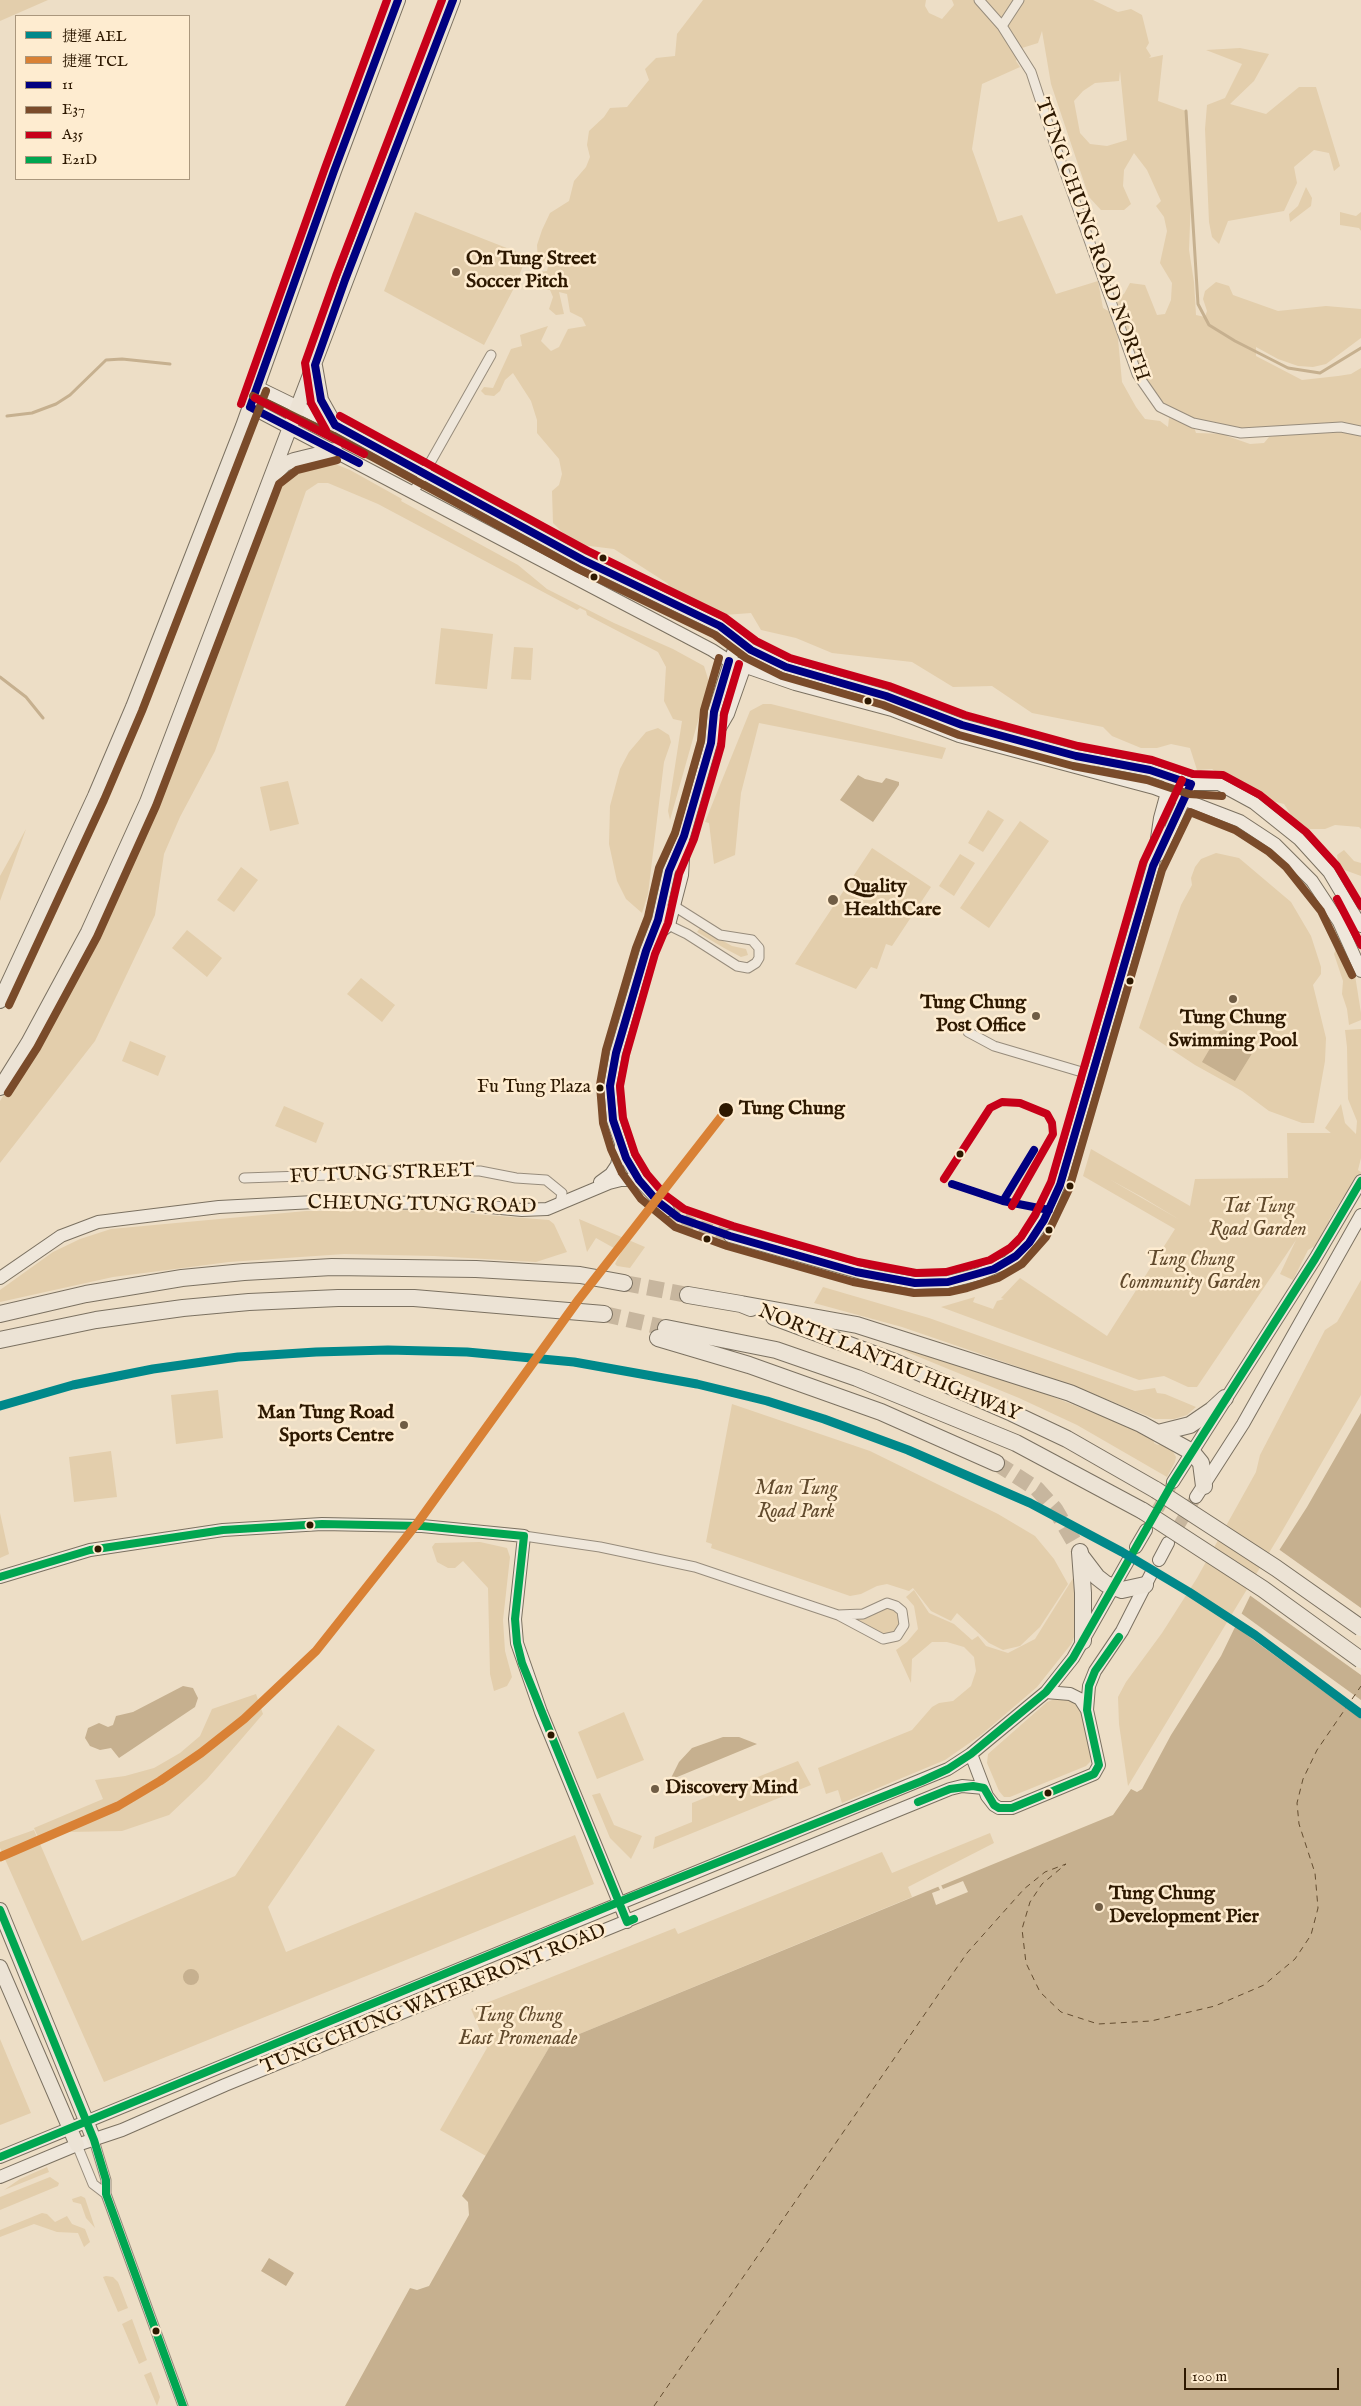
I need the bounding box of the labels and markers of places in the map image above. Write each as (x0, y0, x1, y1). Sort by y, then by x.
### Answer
place label: On Tung Street Soccer Pitch (466, 248, 596, 295)
marker: On Tung Street Soccer Pitch (450, 266, 462, 278)
unlabelled marker (598, 553, 608, 563)
unlabelled marker (589, 572, 599, 582)
unlabelled marker (863, 696, 873, 706)
place label: Quality HealthCare (844, 876, 941, 923)
marker: Quality HealthCare (826, 893, 840, 907)
unlabelled marker (1125, 976, 1135, 986)
place label: Tung Chung Post Office (920, 992, 1026, 1039)
marker: Tung Chung Swimming Pool (1227, 993, 1239, 1005)
place label: Tung Chung Swimming Pool (1169, 1007, 1297, 1054)
marker: Tung Chung Post Office (1030, 1010, 1042, 1022)
place label: Fu Tung Plaza (477, 1077, 591, 1099)
marker: Fu Tung Plaza (595, 1083, 605, 1093)
place label: Tung Chung (739, 1098, 845, 1122)
marker: Tung Chung (717, 1101, 735, 1119)
unlabelled marker (955, 1149, 965, 1159)
unlabelled marker (1065, 1181, 1075, 1191)
unlabelled marker (1044, 1225, 1054, 1235)
unlabelled marker (702, 1234, 712, 1244)
place label: Man Tung Road Sports Centre (257, 1402, 394, 1449)
marker: Man Tung Road Sports Centre (398, 1419, 410, 1431)
unlabelled marker (305, 1520, 315, 1530)
unlabelled marker (93, 1544, 103, 1554)
unlabelled marker (546, 1730, 556, 1740)
place label: Discovery Mind (665, 1777, 798, 1801)
marker: Discovery Mind (649, 1783, 661, 1795)
unlabelled marker (1043, 1788, 1053, 1798)
place label: Tung Chung Development Pier (1109, 1883, 1259, 1930)
marker: Tung Chung Development Pier (1093, 1901, 1105, 1913)
unlabelled marker (151, 2326, 161, 2336)

